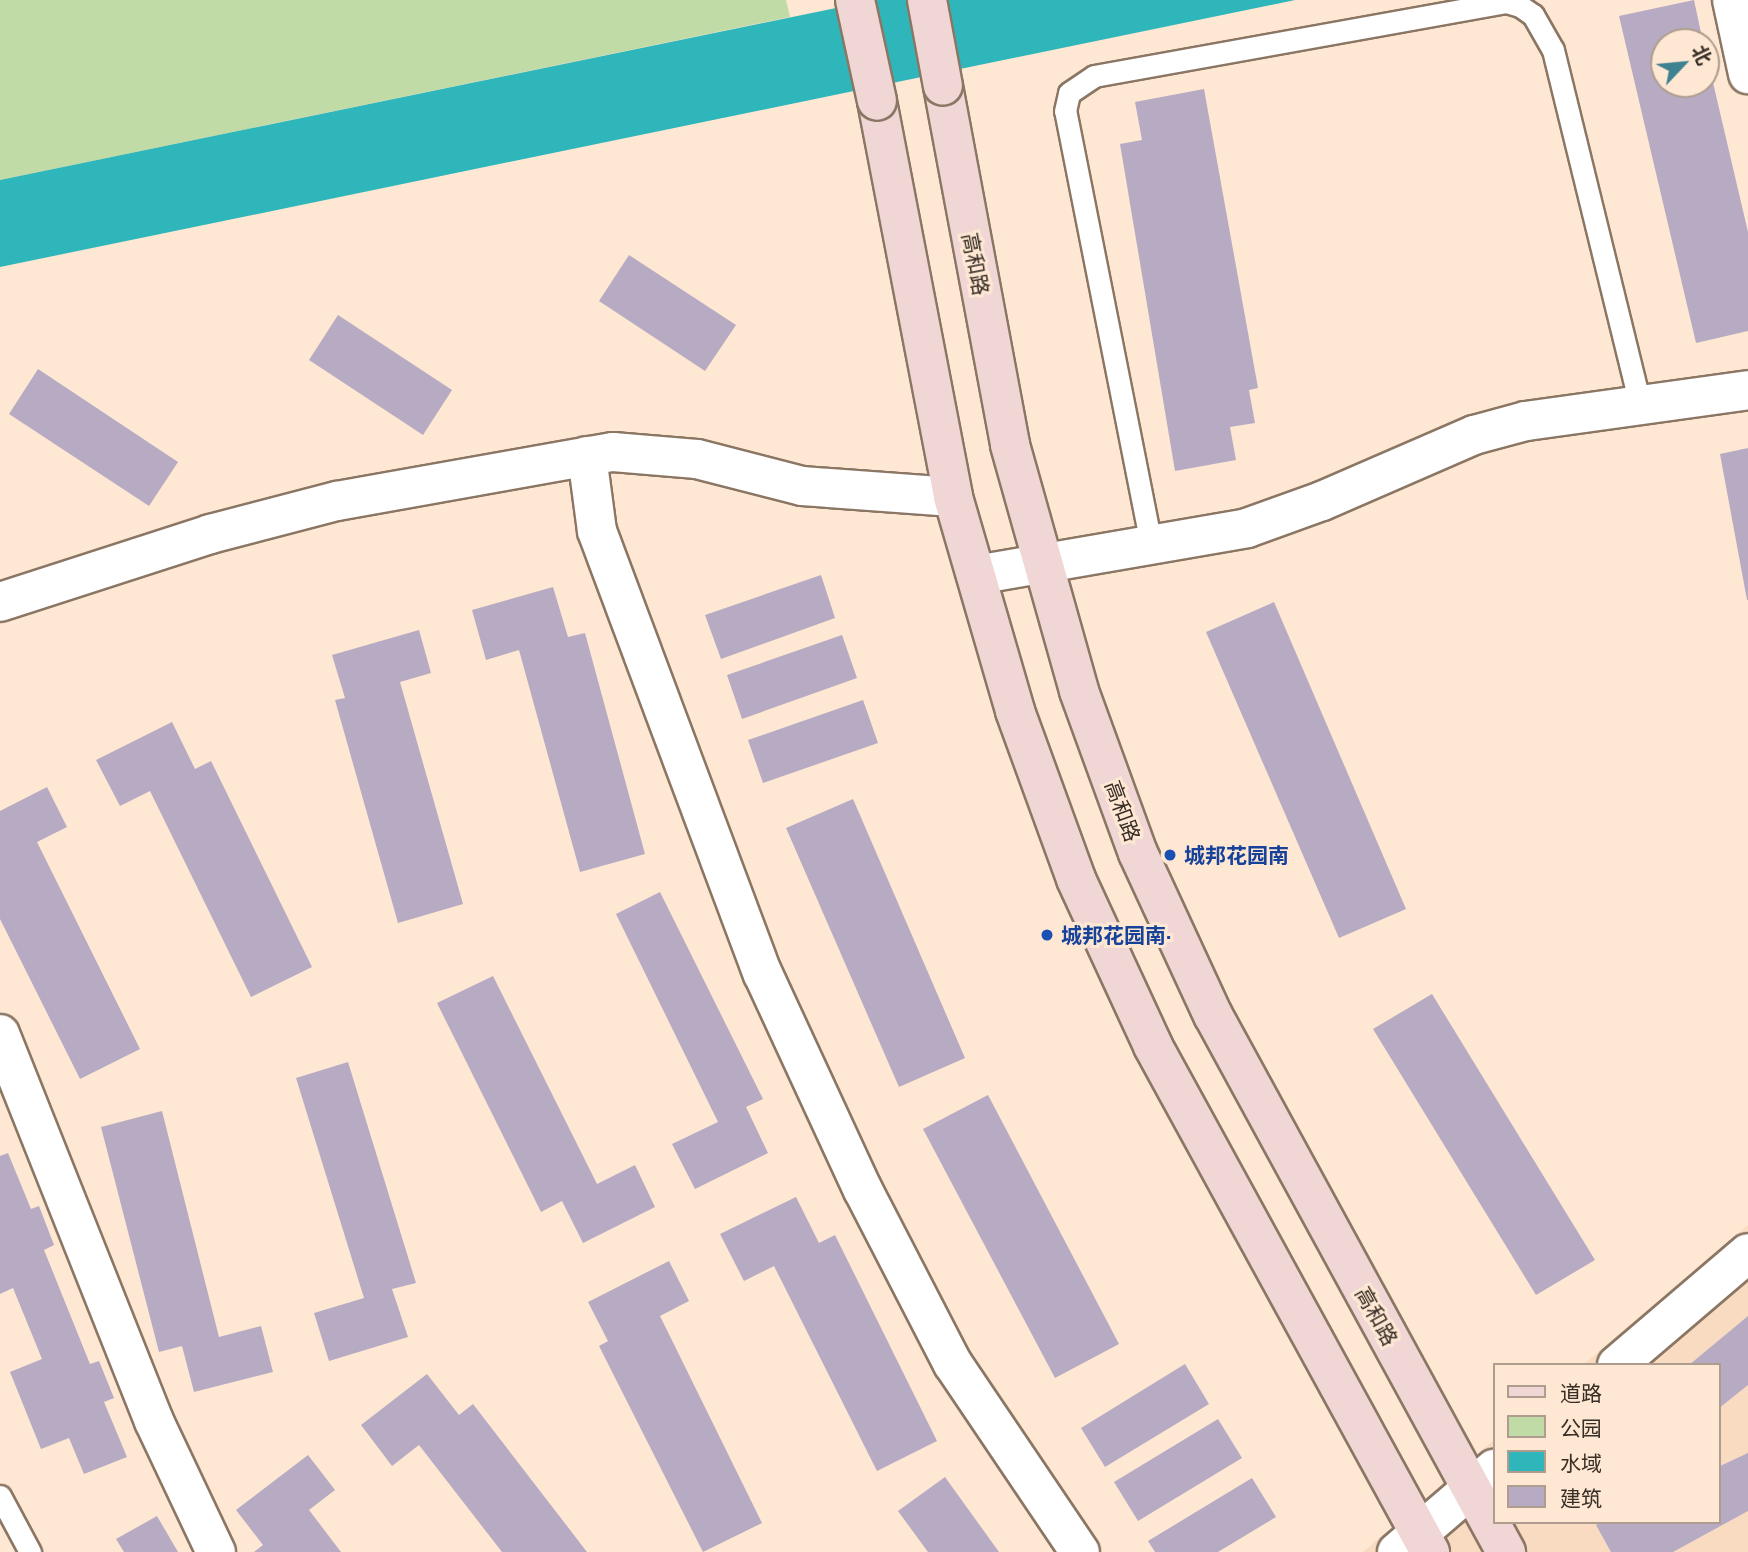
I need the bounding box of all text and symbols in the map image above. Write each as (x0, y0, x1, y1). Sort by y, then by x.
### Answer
north arrow (1650, 28, 1720, 98)
text: 北 (1687, 41, 1717, 68)
street label: 高和路 (958, 231, 994, 297)
street label: 高和路 (1100, 777, 1146, 845)
place label: 城邦花园南 (1184, 842, 1289, 868)
marker: 城邦花园南 (1162, 847, 1178, 863)
place label: 城邦花园南· (1061, 922, 1171, 948)
marker: 城邦花园南· (1039, 927, 1055, 943)
street label: 高和路 (1351, 1282, 1403, 1350)
legend (1492, 1363, 1720, 1524)
text: 道路 (1560, 1380, 1602, 1406)
text: 公园 (1560, 1415, 1602, 1441)
text: 水域 (1560, 1450, 1602, 1476)
text: 建筑 (1560, 1485, 1602, 1511)

